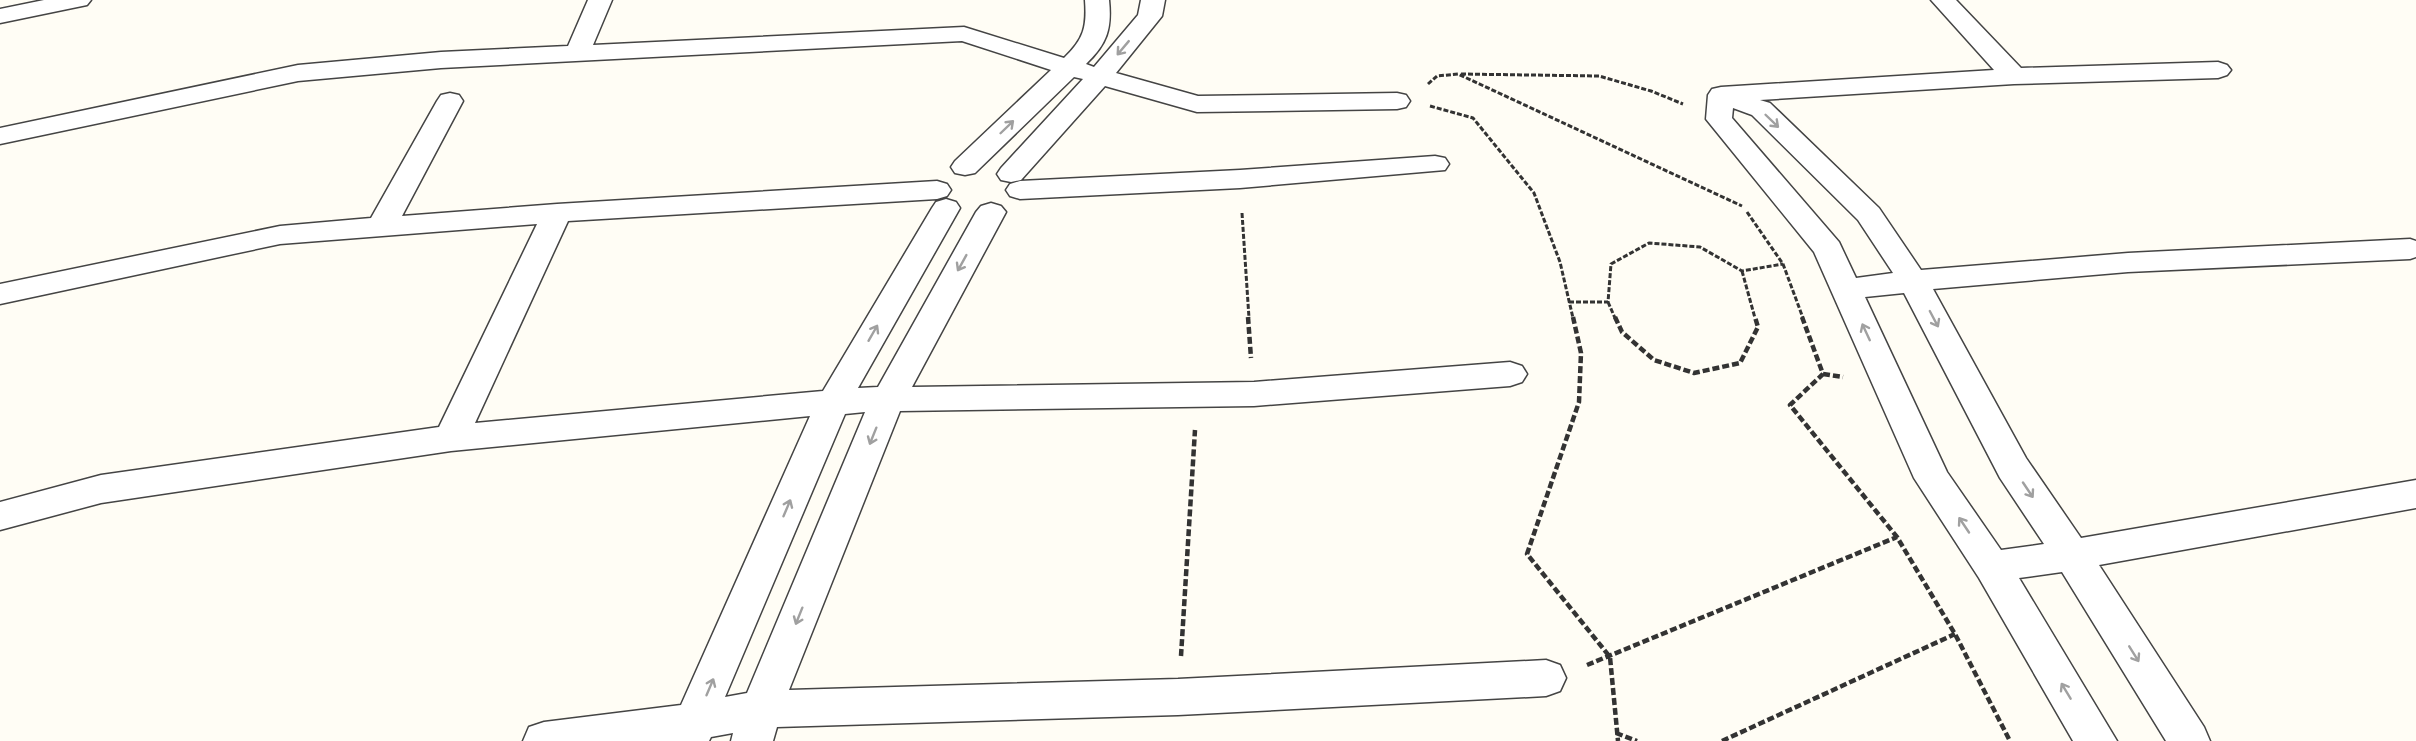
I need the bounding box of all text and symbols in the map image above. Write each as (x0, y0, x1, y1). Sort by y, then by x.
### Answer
one-way arrow (1116, 40, 1130, 55)
one-way arrow (1765, 113, 1780, 128)
one-way arrow (1000, 119, 1015, 134)
one-way arrow (956, 254, 968, 271)
one-way arrow (1928, 310, 1940, 327)
one-way arrow (1860, 324, 1872, 342)
one-way arrow (868, 325, 880, 342)
one-way arrow (867, 426, 878, 445)
one-way arrow (2022, 481, 2034, 498)
one-way arrow (782, 499, 794, 517)
one-way arrow (1957, 516, 1970, 533)
one-way arrow (793, 607, 804, 625)
one-way arrow (2128, 645, 2140, 662)
one-way arrow (704, 678, 716, 696)
one-way arrow (2059, 683, 2071, 700)

